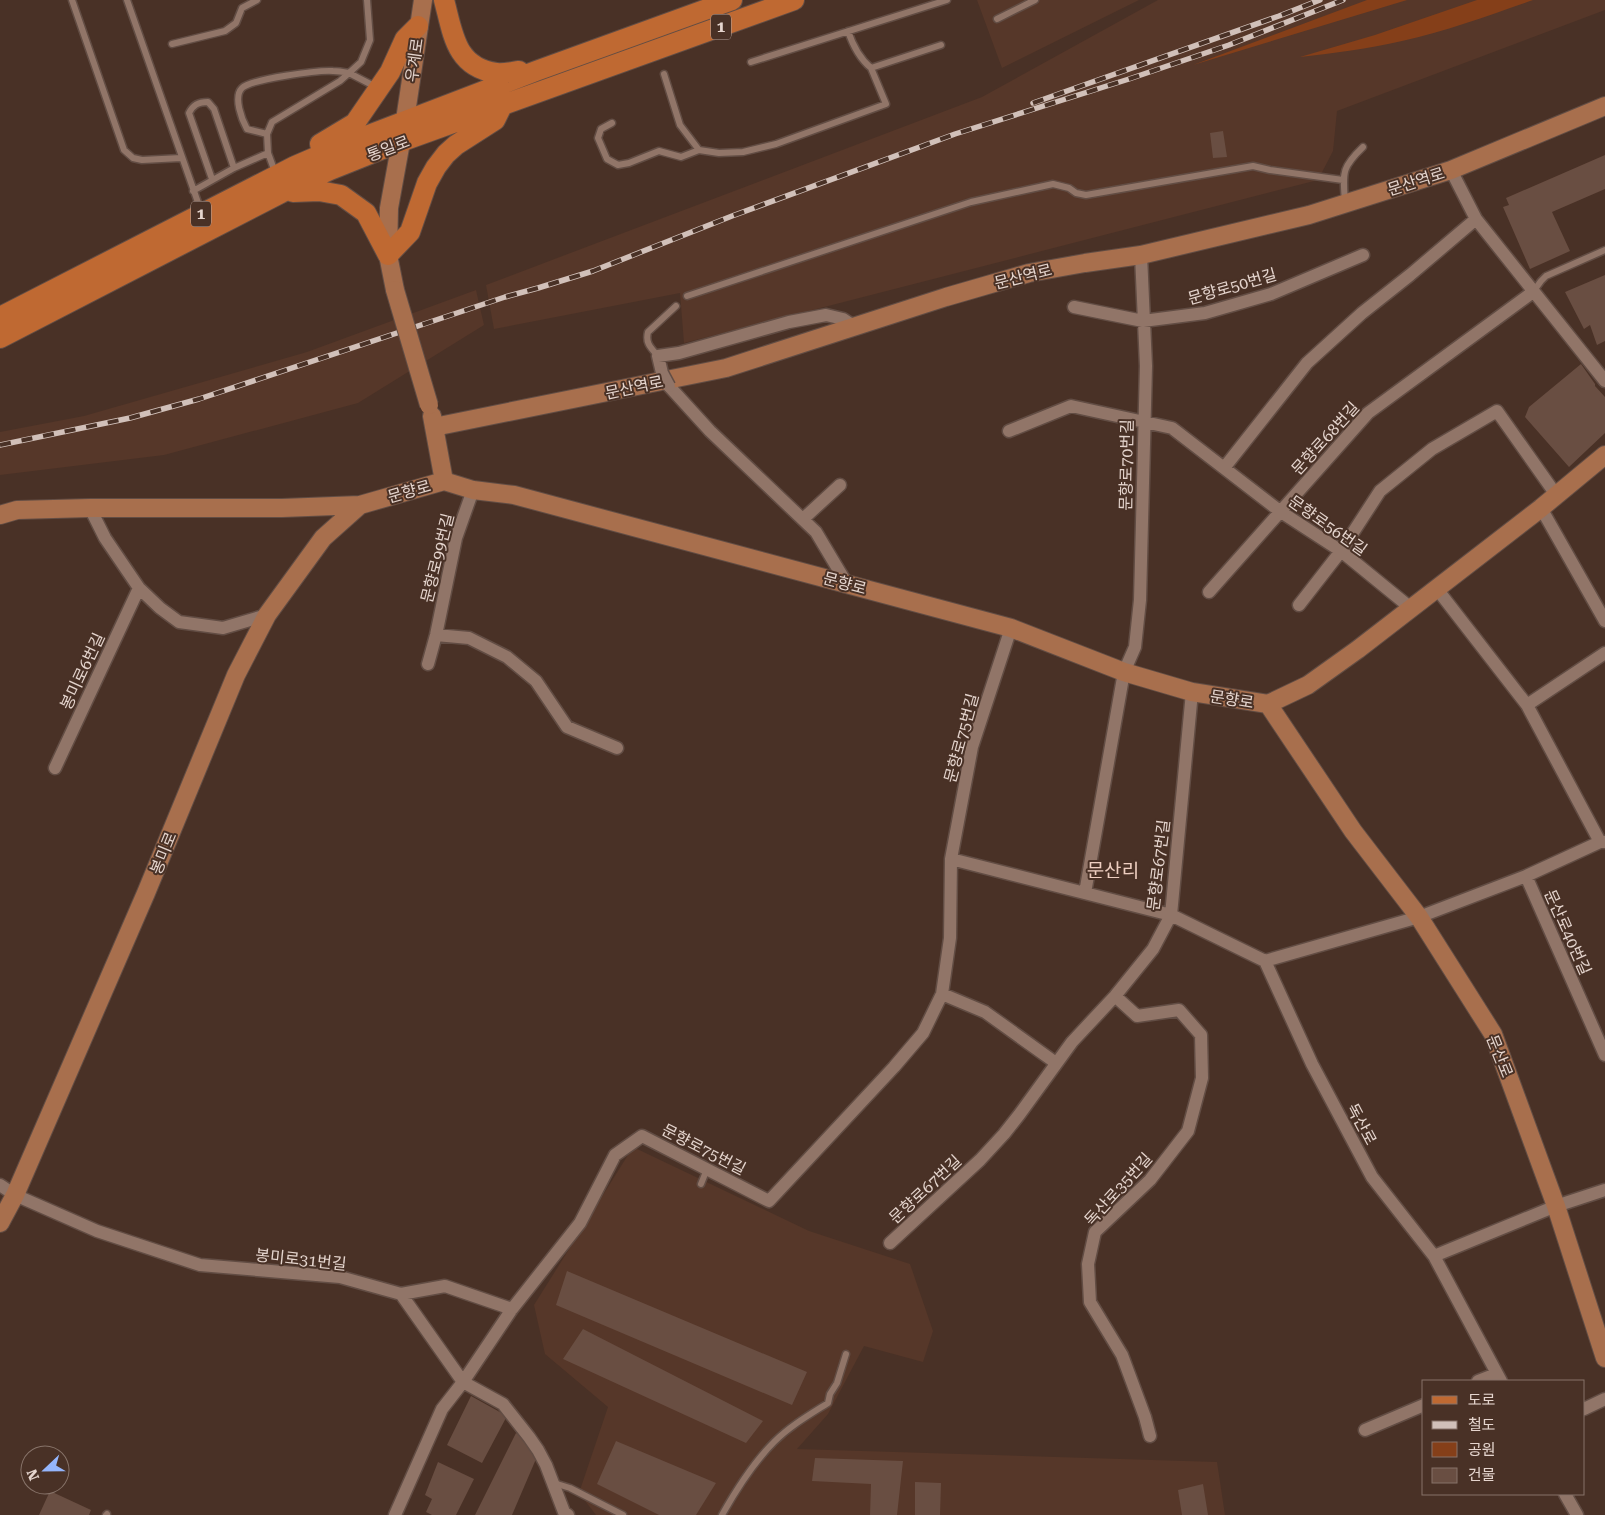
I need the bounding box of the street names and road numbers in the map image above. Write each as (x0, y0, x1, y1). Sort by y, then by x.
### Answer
road number: 1 (711, 15, 731, 40)
street label: 우계로 (402, 37, 427, 83)
street label: 통일로 (364, 132, 412, 165)
street label: 문산역로 (1385, 163, 1447, 200)
road number: 1 (191, 202, 211, 226)
street label: 문산역로 (992, 260, 1054, 293)
street label: 문향로50번길 (1186, 265, 1279, 308)
street label: 문산역로 (603, 372, 665, 403)
street label: 문향로68번길 (1288, 398, 1363, 479)
street label: 문향로70번길 (1116, 419, 1137, 511)
street label: 문향로 (385, 476, 433, 507)
street label: 문향로56번길 (1285, 491, 1371, 559)
street label: 문향로99번길 (417, 511, 458, 605)
street label: 문향로 (821, 569, 869, 598)
street label: 봉미로6번길 (56, 630, 109, 713)
street label: 문향로 (1209, 687, 1255, 712)
street label: 문향로75번길 (940, 691, 983, 785)
street label: 문향로67번길 (1143, 818, 1174, 912)
street label: 봉미로 (146, 829, 181, 877)
street label: 문산로40번길 (1540, 887, 1595, 978)
street label: 문산로 (1482, 1032, 1517, 1080)
street label: 독산로 (1343, 1100, 1380, 1148)
street label: 문향로75번길 (659, 1120, 749, 1179)
street label: 독산로35번길 (1081, 1149, 1156, 1230)
street label: 문향로67번길 (885, 1151, 965, 1228)
street label: 봉미로31번길 (254, 1245, 347, 1274)

